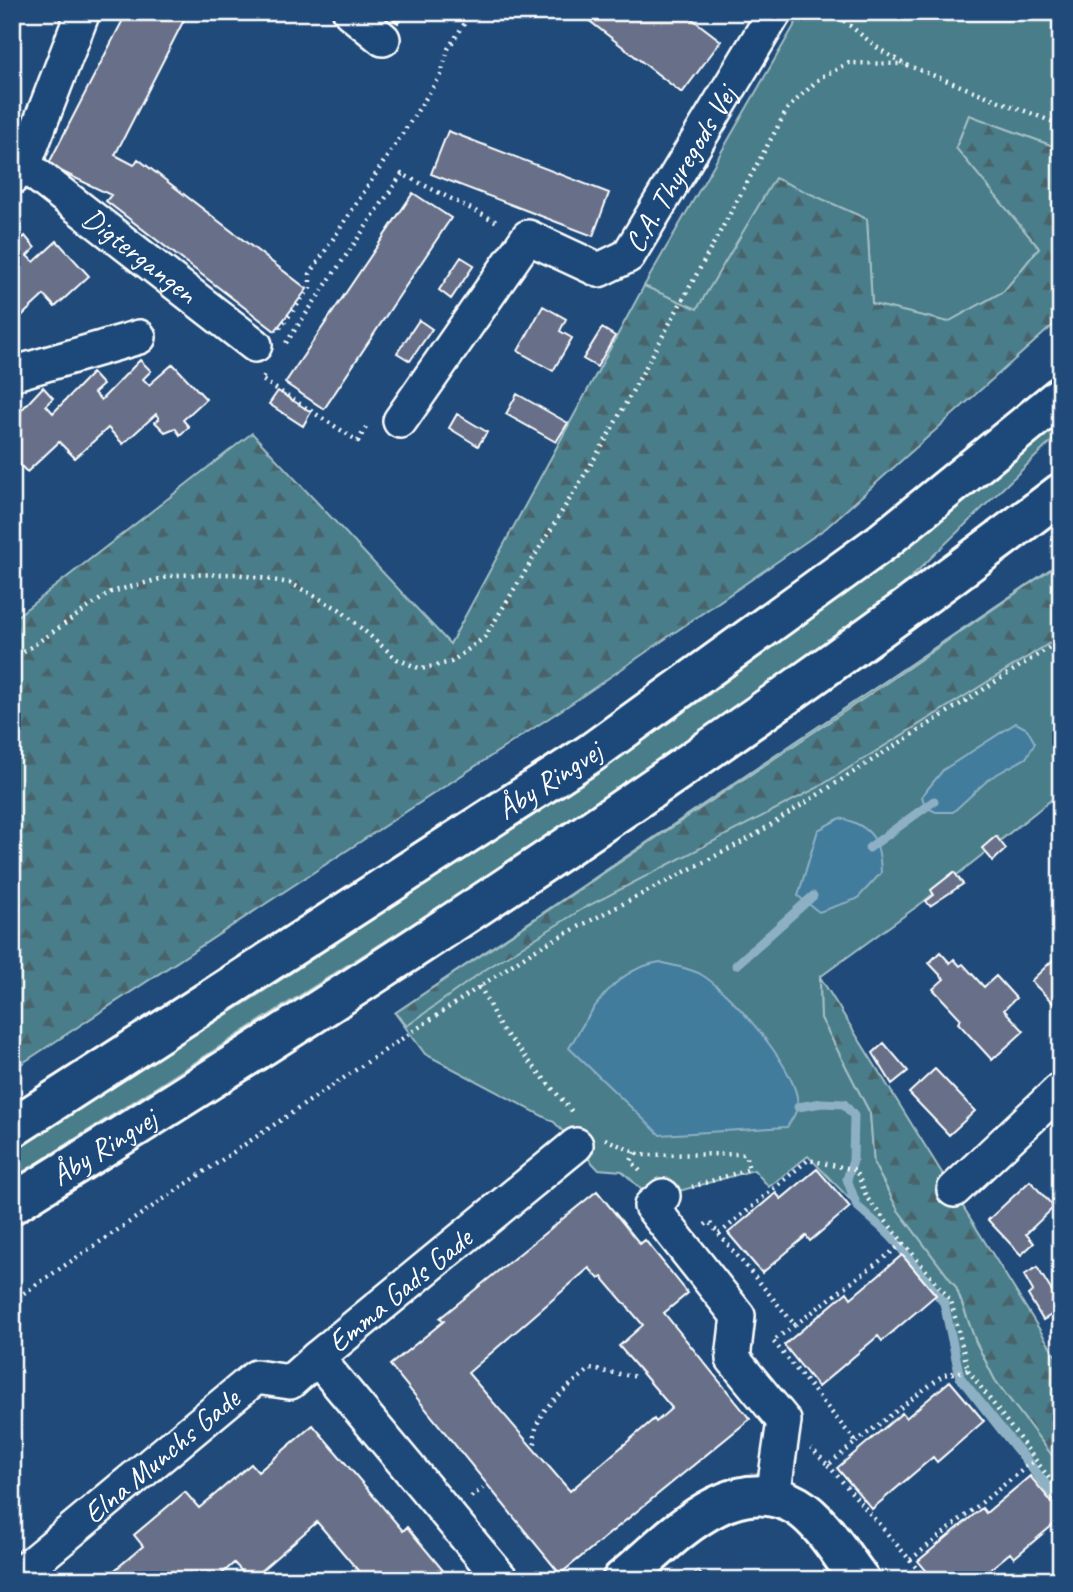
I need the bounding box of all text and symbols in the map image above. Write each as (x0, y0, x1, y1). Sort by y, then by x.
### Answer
street label: C.A. Thyregods Vej (616, 77, 746, 259)
street label: Digtergangen (75, 199, 206, 313)
street label: Åby Ringvej (490, 731, 612, 828)
street label: Åby Ringvej (44, 1098, 166, 1194)
street label: Emma Gads Gade (320, 1218, 482, 1361)
street label: Elna Munchs Gade (75, 1378, 249, 1532)

